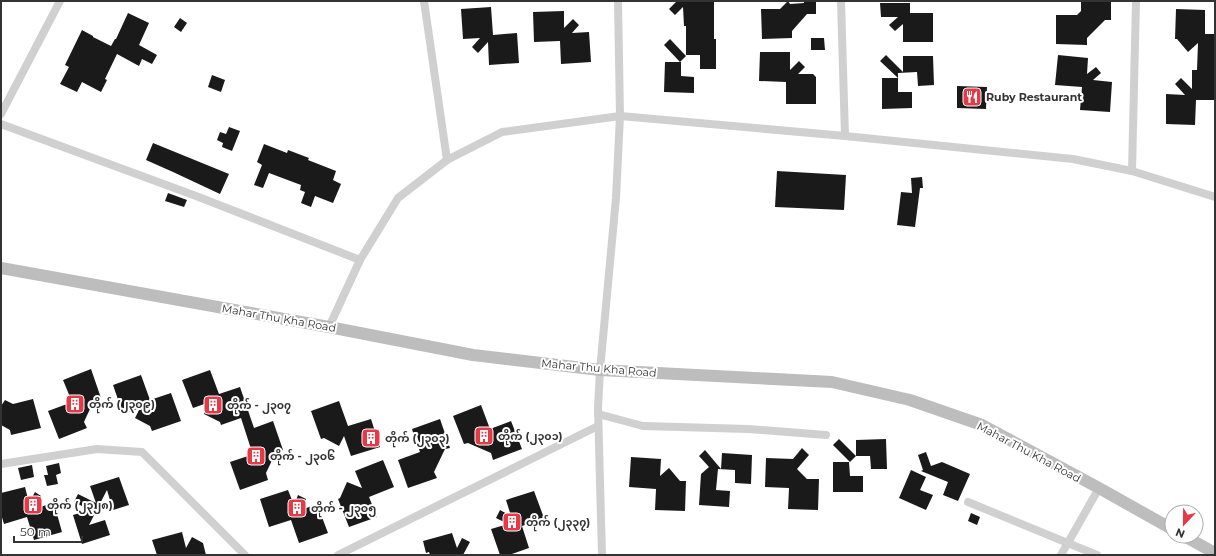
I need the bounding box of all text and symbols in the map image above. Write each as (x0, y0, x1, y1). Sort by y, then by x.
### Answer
restaurant icon: Ruby Restaurant (961, 86, 983, 108)
place label: Ruby Restaurant (986, 90, 1082, 104)
street label: Mahar Thu Kha Road (221, 301, 337, 335)
street label: Mahar Thu Kha Road (541, 356, 657, 380)
building icon: တိုက် (၂၃၀၉) (64, 393, 86, 415)
building icon: တိုက် - ၂၃၀၇ (202, 394, 224, 416)
place label: တိုက် (၂၃၀၉) (89, 397, 155, 414)
place label: တိုက် - ၂၃၀၇ (227, 398, 291, 415)
street label: Mahar Thu Kha Road (975, 419, 1083, 485)
building icon: တိုက် (၂၃၀၁) (473, 425, 495, 447)
building icon: တိုက် (၂၃၀၃) (360, 427, 382, 449)
place label: တိုက် (၂၃၀၁) (498, 429, 563, 446)
place label: တိုက် (၂၃၀၃) (385, 431, 450, 448)
building icon: တိုက် - ၂၃၀၆ (245, 445, 267, 467)
place label: တိုက် - ၂၃၀၆ (270, 449, 335, 466)
building icon: တိုက် (၂၃၂၈) (22, 494, 44, 516)
building icon: တိုက် - ၂၃၀၅ (286, 497, 308, 519)
place label: တိုက် (၂၃၂၈) (47, 498, 113, 515)
place label: တိုက် - ၂၃၀၅ (311, 501, 376, 518)
north arrow (1164, 504, 1204, 544)
building icon: တိုက် (၂၃၃၇) (501, 511, 523, 533)
place label: တိုက် (၂၃၃၇) (526, 515, 590, 532)
scale bar (14, 518, 82, 544)
text: 50 m (20, 524, 51, 539)
text: N (1174, 525, 1187, 541)

